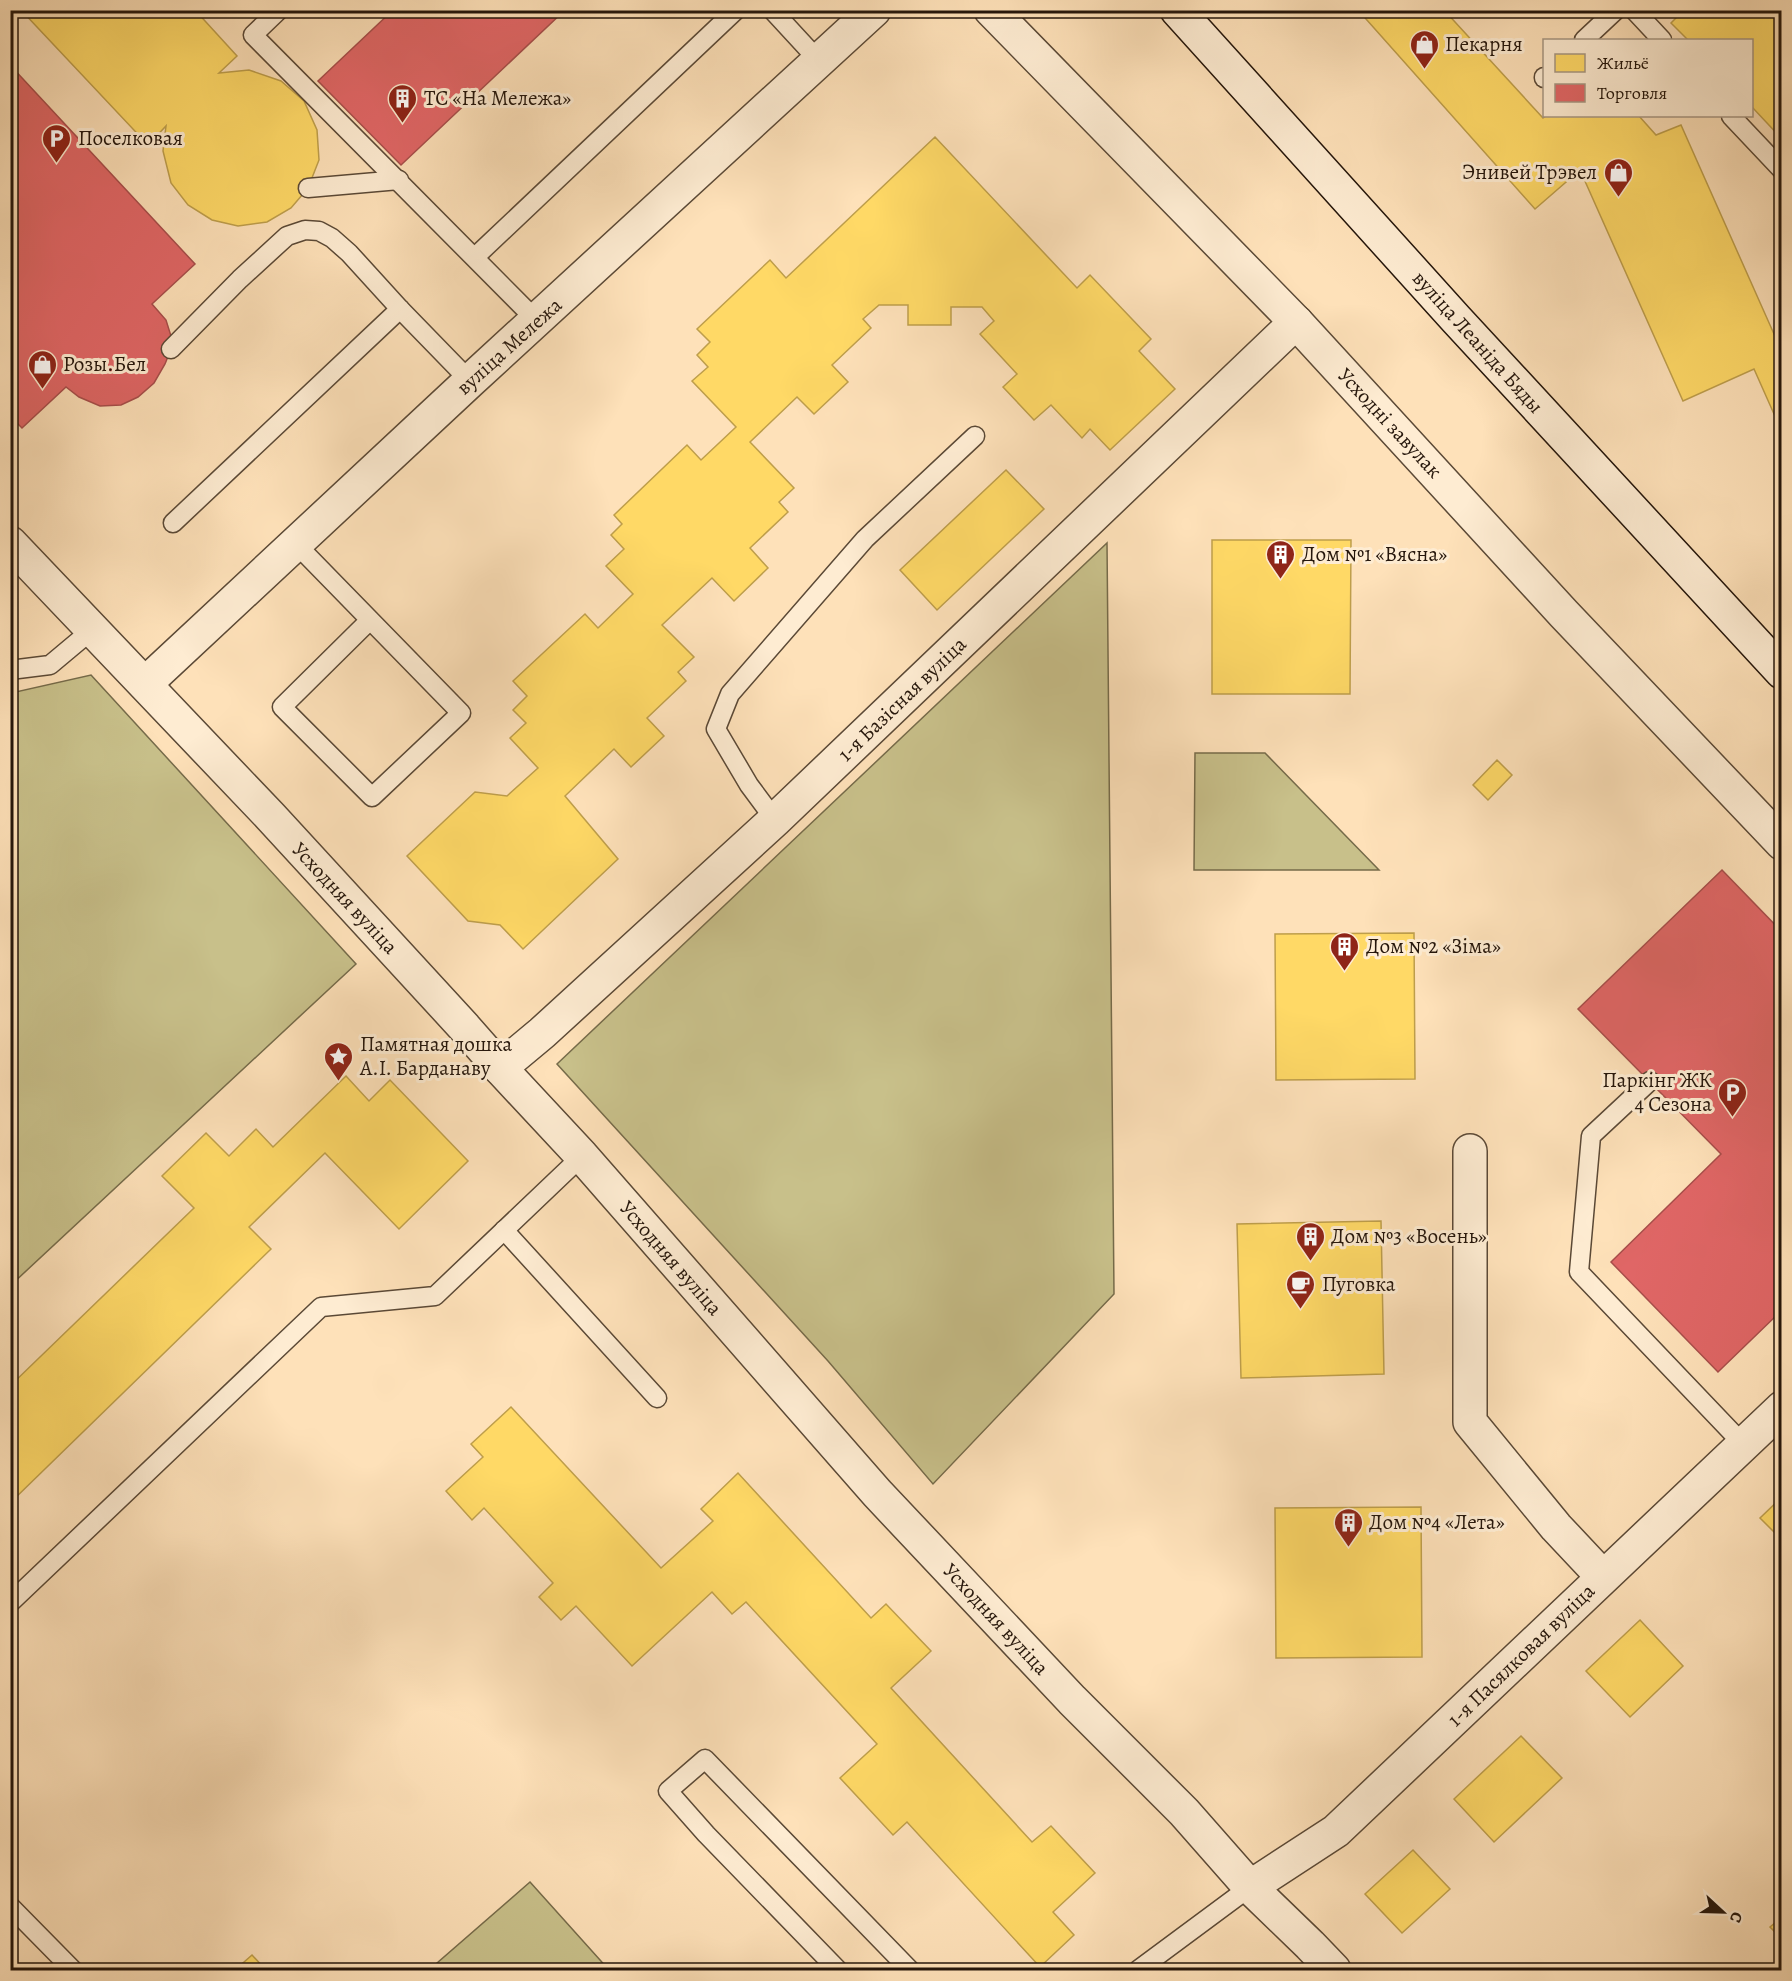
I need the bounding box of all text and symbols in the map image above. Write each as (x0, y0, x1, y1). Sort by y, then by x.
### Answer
shop icon: Пекарня (1408, 28, 1440, 70)
place label: Пекарня (1445, 30, 1523, 58)
legend (1543, 39, 1753, 117)
text: Жильё (1597, 51, 1649, 75)
text: Торговля (1597, 81, 1667, 105)
building icon: ТС «На Мележа» (387, 82, 419, 124)
place label: ТС «На Мележа» (424, 84, 571, 112)
parking icon: Поселковая (41, 122, 73, 164)
place label: Поселковая (78, 124, 183, 152)
shop icon: Энивей Трэвел (1602, 156, 1634, 198)
place label: Энивей Трэвел (1462, 158, 1597, 186)
street label: вуліца Леаніда Бяды (1406, 265, 1550, 419)
street label: вуліца Мележа (450, 291, 568, 401)
shop icon: Розы.Бел (26, 348, 58, 390)
place label: Розы.Бел (63, 350, 146, 378)
street label: Усходні завулак (1331, 362, 1449, 484)
building icon: Дом №1 «Вясна» (1265, 538, 1297, 580)
place label: Дом №1 «Вясна» (1302, 540, 1447, 568)
street label: 1-я Базісная вуліца (832, 630, 973, 768)
street label: Усходняя вуліца (286, 836, 405, 960)
building icon: Дом №2 «Зіма» (1329, 930, 1361, 972)
place label: Дом №2 «Зіма» (1366, 932, 1501, 960)
place label: Памятная дошка А.І. Барданаву (359, 1030, 513, 1082)
place icon: Памятная дошка А.І. Барданаву (323, 1040, 355, 1082)
place label: Паркінг ЖК 4 Сезона (1602, 1066, 1713, 1118)
parking icon: Паркінг ЖК 4 Сезона (1717, 1076, 1749, 1118)
street label: Усходняя вуліца (613, 1194, 729, 1322)
building icon: Дом №3 «Восень» (1294, 1220, 1326, 1262)
place label: Дом №3 «Восень» (1331, 1222, 1487, 1250)
cafe icon: Пуговка (1285, 1268, 1317, 1310)
place label: Пуговка (1322, 1270, 1396, 1298)
building icon: Дом №4 «Лета» (1332, 1506, 1364, 1548)
place label: Дом №4 «Лета» (1369, 1508, 1505, 1536)
street label: Усходняя вуліца (937, 1557, 1056, 1681)
street label: 1-я Пасялковая вуліца (1441, 1577, 1601, 1733)
north arrow (1693, 1882, 1753, 1942)
text: С (1724, 1909, 1748, 1926)

